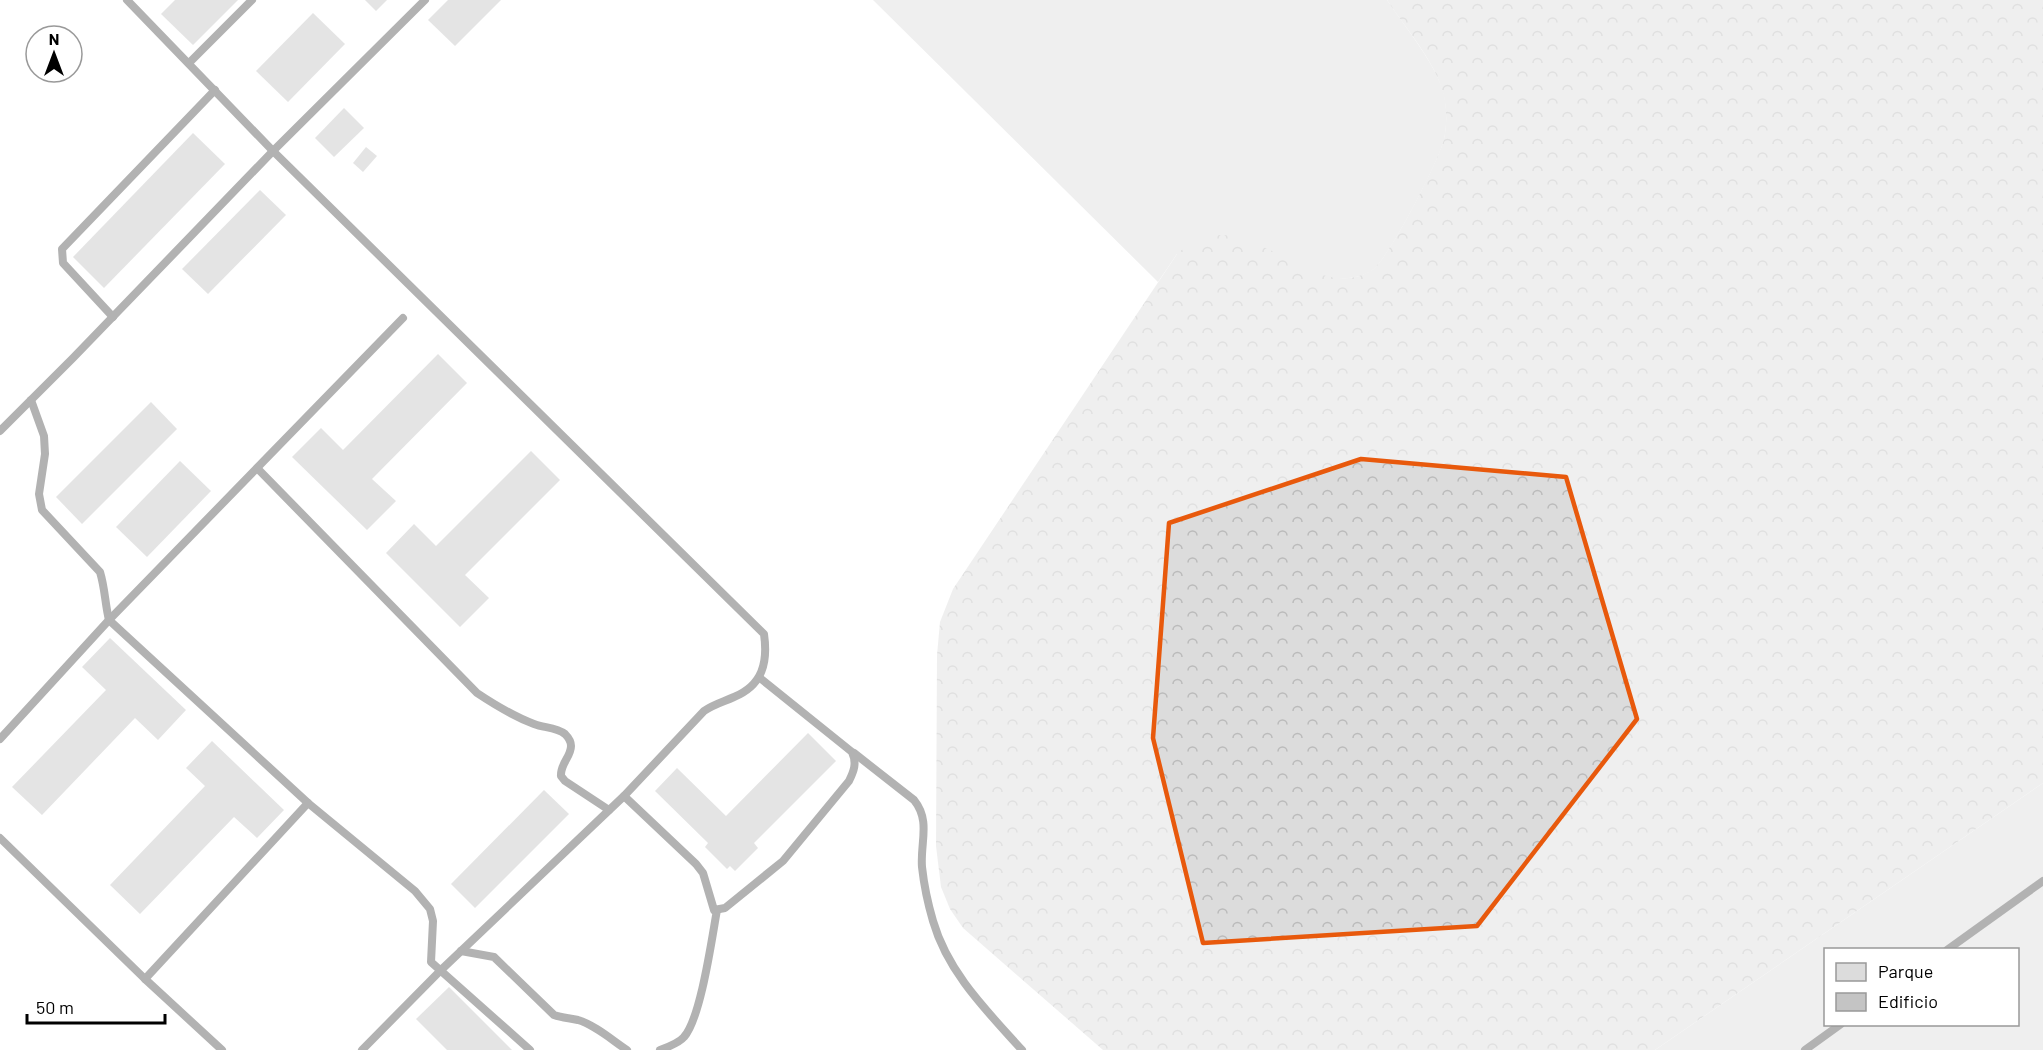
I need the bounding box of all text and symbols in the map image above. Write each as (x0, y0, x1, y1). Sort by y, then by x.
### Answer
north arrow (24, 24, 84, 84)
text: N (49, 29, 59, 48)
legend (1824, 948, 2019, 1026)
text: Parque (1878, 960, 1933, 982)
scale bar (27, 987, 165, 1025)
text: Edificio (1878, 990, 1938, 1012)
text: 50 m (36, 996, 74, 1018)

